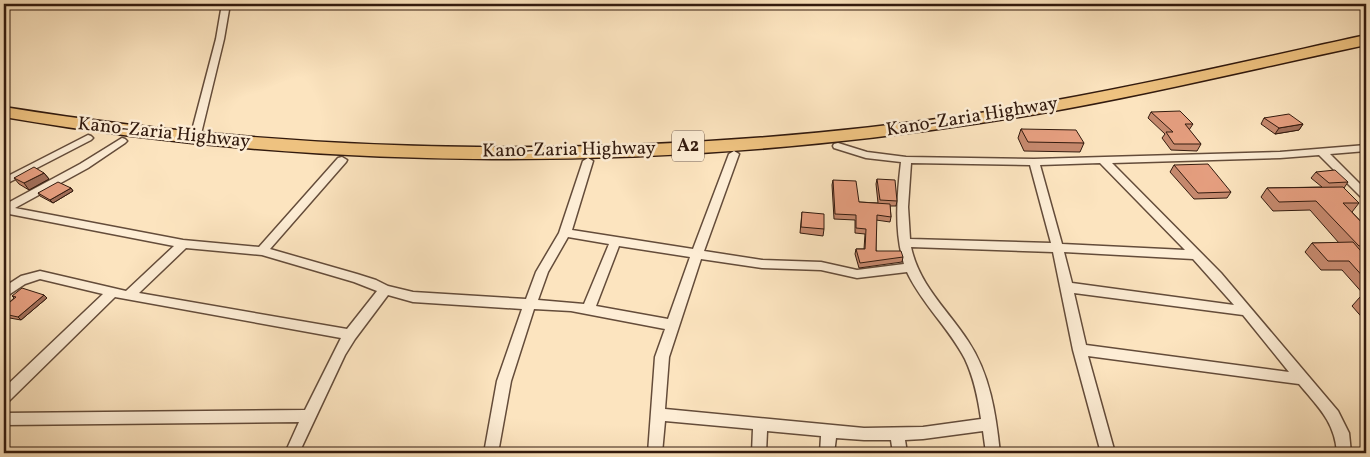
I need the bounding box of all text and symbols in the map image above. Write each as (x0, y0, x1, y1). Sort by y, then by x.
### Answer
street label: Kano-Zaria Highway (884, 91, 1060, 143)
street label: Kano-Zaria Highway (76, 111, 252, 155)
road number: A2 (672, 130, 704, 162)
street label: Kano-Zaria Highway (482, 135, 656, 165)

